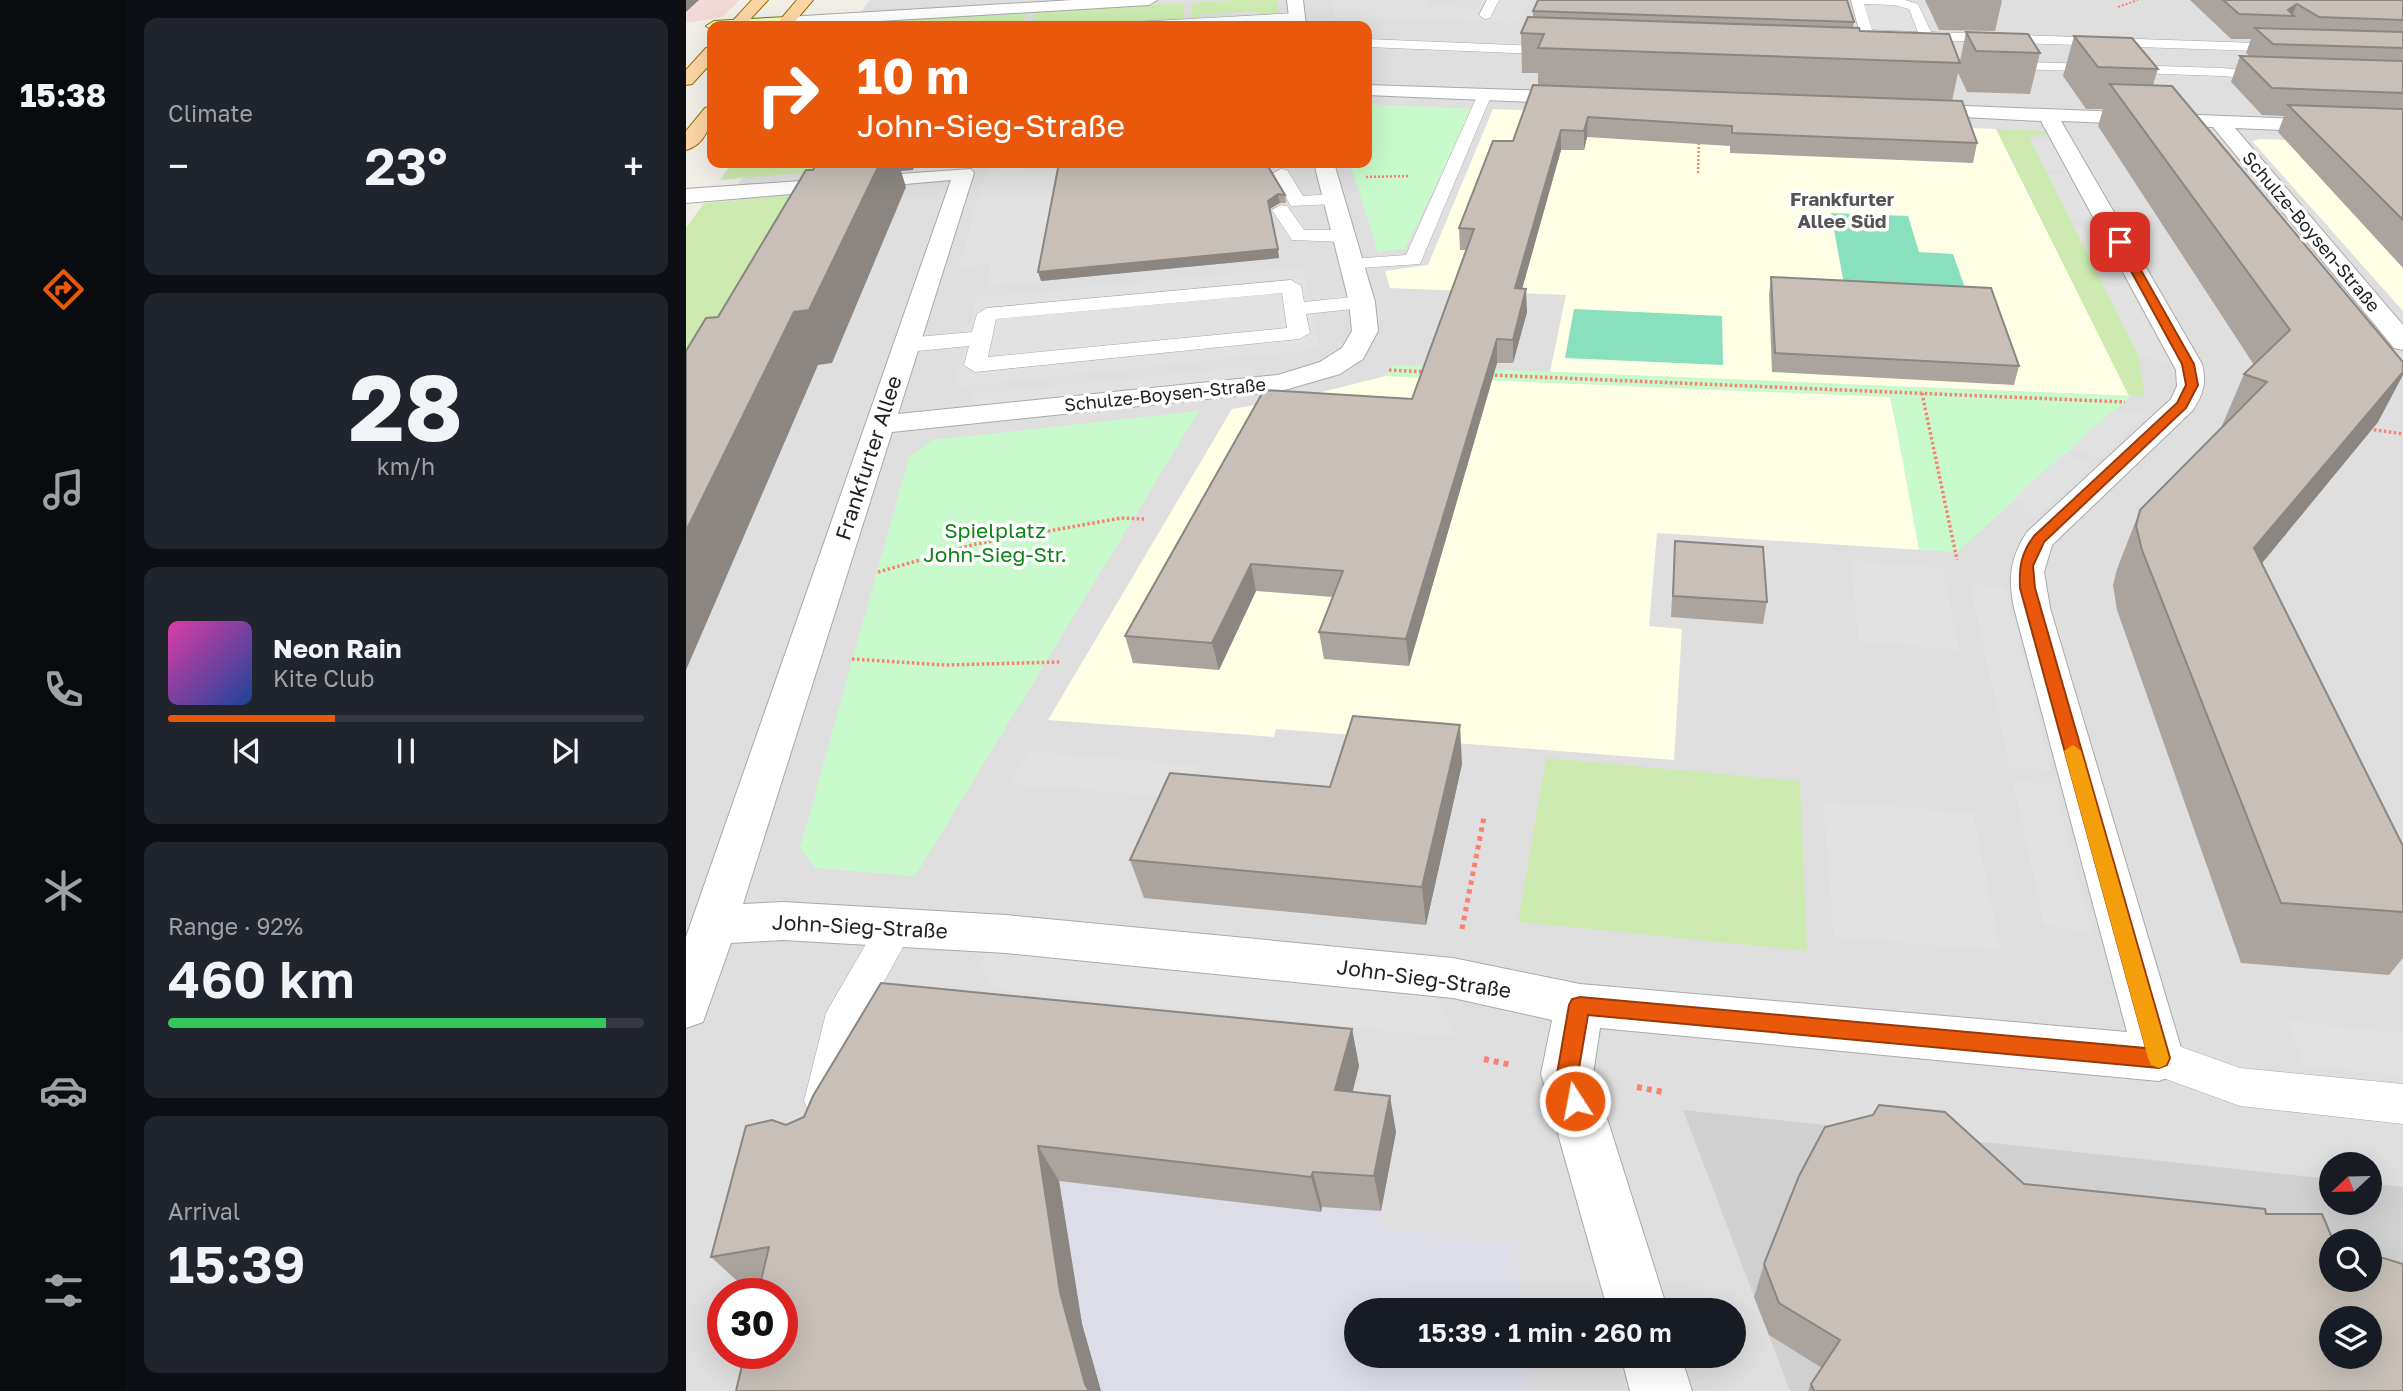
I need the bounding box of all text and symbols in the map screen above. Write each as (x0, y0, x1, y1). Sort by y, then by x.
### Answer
text: 10 m (857, 46, 969, 105)
icon: right (742, 49, 833, 140)
text: 15:38 (20, 76, 106, 114)
text: Climate (168, 99, 253, 127)
text: John-Sieg-Straße (857, 106, 1125, 144)
text: 23° (365, 134, 447, 196)
text: − (168, 143, 189, 188)
text: + (623, 143, 644, 188)
street label: Schulze-Boysen-Straße (2238, 147, 2385, 316)
district label: Frankfurter Allee Süd (1790, 187, 1895, 232)
pin (2090, 212, 2150, 272)
icon: arrive (2101, 223, 2139, 261)
icon: directions (39, 265, 88, 314)
text: 28 (349, 352, 463, 461)
street label: Frankfurter Allee (829, 372, 907, 543)
street label: Schulze-Boysen-Straße (1063, 372, 1267, 416)
text: km/h (377, 452, 435, 480)
icon: music (39, 465, 88, 514)
park label: Spielplatz John-Sieg-Str. (923, 517, 1067, 567)
text: Neon Rain (273, 633, 402, 664)
text: Kite Club (273, 664, 374, 692)
icon: phone (39, 665, 88, 714)
icon: previous (228, 732, 266, 770)
icon: pause (387, 732, 425, 770)
icon: next (546, 732, 584, 770)
icon: climate (39, 866, 88, 915)
street label: John-Sieg-Straße (772, 908, 949, 944)
text: Range · 92% (168, 912, 303, 940)
text: 460 km (168, 947, 355, 1009)
street label: John-Sieg-Straße (1335, 953, 1513, 1003)
position arrow (1538, 1064, 1612, 1138)
icon: car (39, 1066, 88, 1115)
north arrow (2319, 1152, 2382, 1214)
map controls (2319, 1152, 2382, 1369)
text: Arrival (168, 1197, 240, 1225)
button: search (2319, 1229, 2382, 1292)
text: 15:39 (168, 1232, 305, 1294)
icon: filters (39, 1266, 88, 1315)
speed limit sign: 30 (707, 1278, 798, 1369)
button: layers (2319, 1306, 2382, 1369)
text: 15:39 · 1 min · 260 m (1418, 1317, 1672, 1348)

